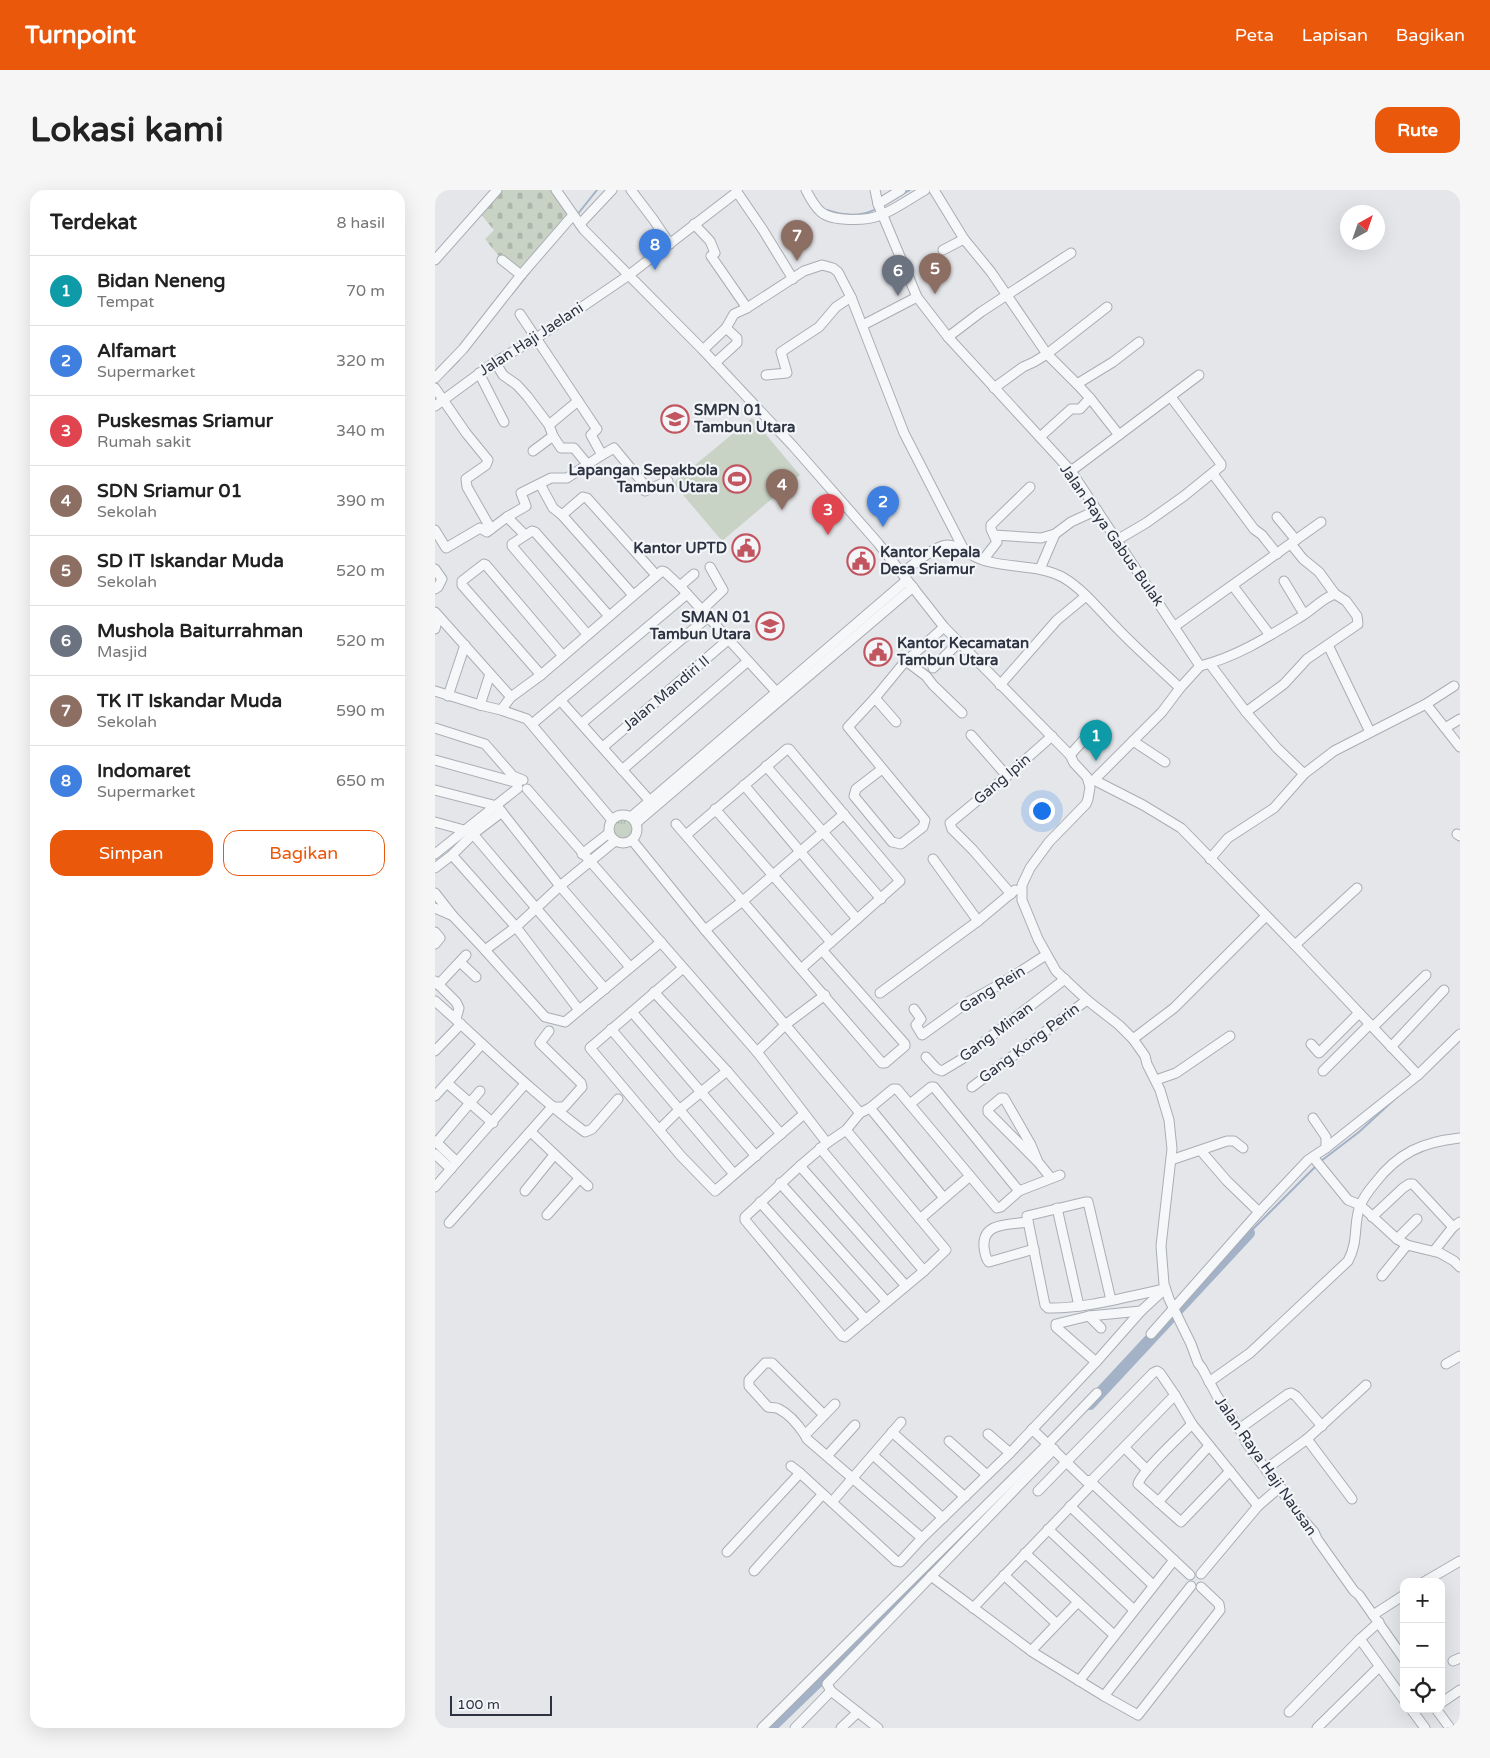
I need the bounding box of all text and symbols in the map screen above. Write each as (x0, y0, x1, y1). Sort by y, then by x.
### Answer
text: Turnpoint (25, 21, 136, 50)
text: Peta (1235, 24, 1274, 46)
text: Lapisan (1302, 24, 1368, 46)
text: Bagikan (1396, 24, 1465, 46)
button: Rute (1375, 107, 1460, 153)
text: Lokasi kami (30, 109, 224, 151)
north arrow (1340, 205, 1385, 250)
text: Terdekat (50, 210, 137, 235)
text: 8 hasil (336, 213, 385, 233)
pin: 7 (781, 220, 813, 261)
pin: 8 (639, 229, 671, 270)
pin: 5 (919, 253, 951, 294)
pin: 6 (882, 255, 914, 296)
text: Bidan Neneng (97, 270, 226, 292)
text: 1 (61, 281, 71, 301)
text: 70 m (346, 281, 385, 301)
text: Tempat (97, 292, 154, 312)
street label: Jalan Haji Jaelani (475, 299, 587, 379)
text: Alfamart (97, 340, 176, 362)
text: 2 (61, 351, 71, 371)
text: 320 m (336, 351, 385, 371)
text: Supermarket (97, 362, 195, 382)
place label: SMPN 01 Tambun Utara (693, 401, 795, 436)
school or university icon: SMPN 01 Tambun Utara (660, 404, 690, 434)
text: Puskesmas Sriamur (97, 410, 273, 432)
text: 3 (61, 421, 71, 441)
text: 340 m (336, 421, 385, 441)
text: Rumah sakit (97, 432, 191, 452)
place label: Lapangan Sepakbola Tambun Utara (568, 461, 718, 496)
street label: Jalan Raya Gabus Bulak (1056, 461, 1168, 609)
sports icon: Lapangan Sepakbola Tambun Utara (722, 464, 752, 494)
pin: 4 (766, 469, 798, 510)
text: SDN Sriamur 01 (97, 480, 242, 502)
pin: 2 (867, 486, 899, 527)
text: 4 (61, 491, 71, 511)
text: 390 m (336, 491, 385, 511)
pin: 3 (812, 494, 844, 535)
text: Sekolah (97, 502, 157, 522)
public building icon: Kantor UPTD (731, 533, 761, 563)
place label: Kantor UPTD (633, 539, 727, 557)
place label: Kantor Kepala Desa Sriamur (880, 543, 980, 578)
public building icon: Kantor Kepala Desa Sriamur (846, 546, 876, 576)
text: SD IT Iskandar Muda (97, 550, 284, 572)
text: 5 (61, 561, 71, 581)
text: 520 m (336, 561, 385, 581)
text: Sekolah (97, 572, 157, 592)
place label: SMAN 01 Tambun Utara (649, 608, 751, 643)
school or university icon: SMAN 01 Tambun Utara (755, 611, 785, 641)
text: Mushola Baiturrahman (97, 620, 303, 642)
text: 6 (61, 631, 71, 651)
text: 520 m (336, 631, 385, 651)
place label: Kantor Kecamatan Tambun Utara (896, 634, 1029, 669)
public building icon: Kantor Kecamatan Tambun Utara (863, 637, 893, 667)
text: Masjid (97, 642, 147, 662)
street label: Jalan Mandiri II (619, 651, 713, 735)
text: TK IT Iskandar Muda (97, 690, 282, 712)
text: 7 (61, 701, 71, 721)
text: 590 m (336, 701, 385, 721)
text: Sekolah (97, 712, 157, 732)
pin: 1 (1080, 720, 1112, 761)
street label: Gang Ipin (970, 750, 1034, 808)
text: Indomaret (97, 760, 190, 782)
text: 8 (61, 771, 71, 791)
text: 650 m (336, 771, 385, 791)
text: Supermarket (97, 782, 195, 802)
your location (1029, 798, 1055, 824)
button: Simpan (50, 830, 213, 876)
button: Bagikan (223, 830, 385, 876)
street label: Gang Rein (956, 962, 1028, 1016)
street label: Gang Minan (956, 999, 1036, 1065)
street label: Gang Kong Perin (975, 999, 1083, 1087)
street label: Jalan Raya Haji Nausan (1211, 1393, 1321, 1539)
map controls (1400, 1578, 1445, 1713)
button: + (1400, 1578, 1445, 1623)
button: − (1400, 1623, 1445, 1668)
button: locate (1400, 1668, 1445, 1713)
scale bar (450, 1693, 553, 1716)
text: 100 m (457, 1696, 500, 1713)

